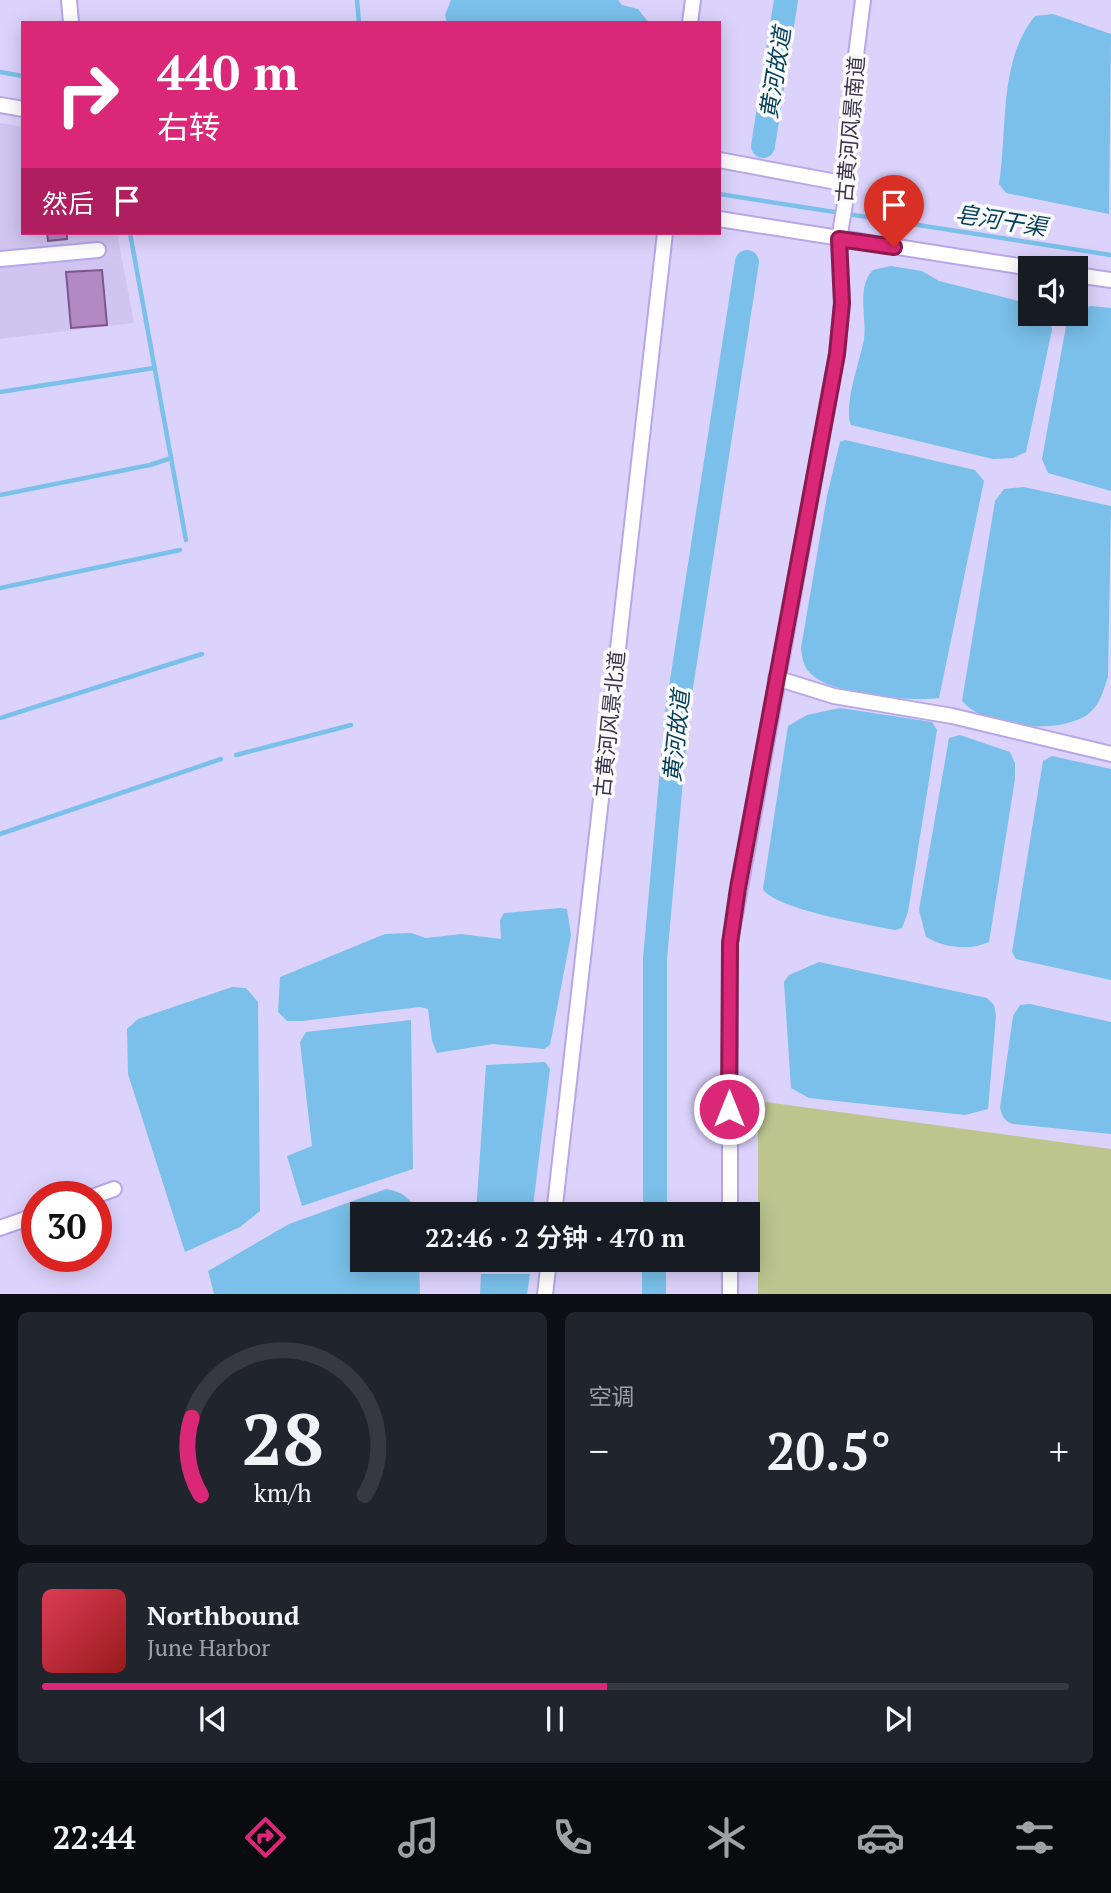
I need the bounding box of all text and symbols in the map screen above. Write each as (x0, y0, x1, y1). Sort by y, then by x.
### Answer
water label: 黄河故道 (752, 22, 798, 121)
text: 440 m (157, 39, 299, 104)
icon: right (42, 49, 133, 140)
street label: 古黄河风景南道 (830, 55, 870, 203)
text: 右转 (157, 106, 221, 148)
pin (864, 175, 924, 247)
icon: arrive (108, 182, 146, 220)
text: 然后 (42, 186, 94, 220)
icon: arrive (875, 186, 913, 224)
water label: 皂河干渠 (953, 197, 1052, 243)
map controls (1018, 256, 1088, 326)
button: sound (1018, 256, 1088, 326)
street label: 古黄河风景北道 (587, 649, 631, 799)
water label: 黄河故道 (656, 686, 697, 783)
position arrow (692, 1072, 766, 1146)
speed limit sign: 30 (21, 1181, 112, 1272)
text: 22:46 · 2 分钟 · 470 m (425, 1220, 685, 1254)
text: 空调 (589, 1381, 635, 1412)
text: 28 (241, 1389, 323, 1486)
text: 20.5° (766, 1416, 891, 1485)
text: − (589, 1426, 609, 1476)
text: + (1049, 1426, 1069, 1476)
text: km/h (253, 1475, 311, 1508)
text: Northbound (147, 1598, 300, 1632)
text: June Harbor (147, 1632, 270, 1663)
icon: previous (194, 1700, 232, 1738)
icon: pause (536, 1700, 574, 1738)
icon: next (879, 1700, 917, 1738)
icon: directions (241, 1813, 290, 1862)
icon: music (394, 1813, 443, 1862)
icon: phone (548, 1813, 597, 1862)
icon: climate (702, 1813, 751, 1862)
icon: car (856, 1813, 905, 1862)
icon: filters (1010, 1813, 1059, 1862)
text: 22:44 (52, 1816, 136, 1858)

